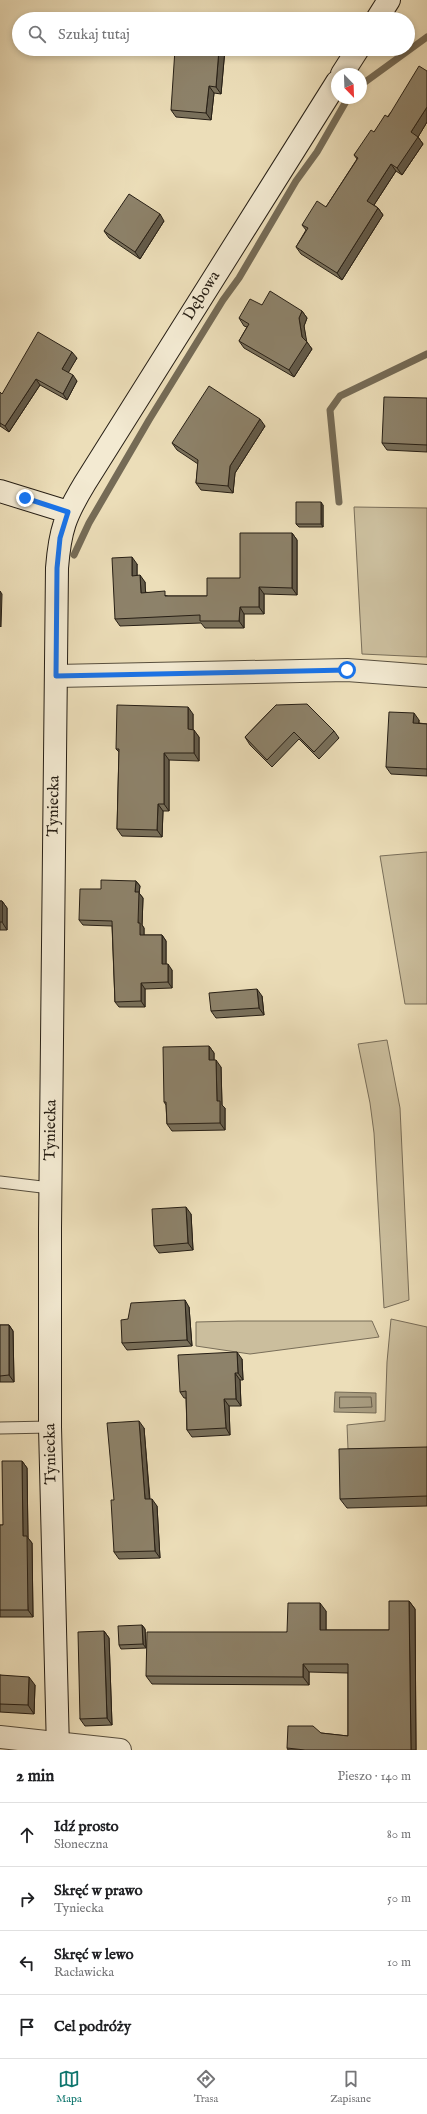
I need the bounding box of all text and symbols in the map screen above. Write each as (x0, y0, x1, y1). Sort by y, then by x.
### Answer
search box (12, 12, 415, 56)
icon: search (26, 23, 48, 45)
text: Szukaj tutaj (58, 25, 130, 44)
north arrow (331, 68, 367, 104)
street label: Dębowa (179, 267, 225, 324)
route end (16, 489, 34, 507)
route start (338, 661, 356, 679)
street label: Tyniecka (43, 775, 65, 837)
street label: Tyniecka (40, 1099, 62, 1161)
street label: Tyniecka (40, 1423, 62, 1485)
text: 2 min (16, 1766, 54, 1787)
text: Pieszo · 140 m (337, 1768, 411, 1785)
text: Idź prosto (54, 1817, 119, 1836)
icon: ahead (16, 1824, 38, 1846)
text: 80 m (387, 1826, 411, 1843)
text: Słoneczna (54, 1836, 108, 1853)
text: Skręć w prawo (54, 1881, 143, 1900)
icon: right (16, 1888, 38, 1910)
text: 50 m (387, 1890, 411, 1907)
text: Tyniecka (54, 1900, 104, 1917)
text: Skręć w lewo (54, 1945, 134, 1964)
icon: left (16, 1952, 38, 1974)
text: 10 m (387, 1954, 411, 1971)
text: Racławicka (54, 1964, 114, 1981)
icon: arrive (16, 2016, 38, 2038)
text: Cel podróży (54, 2017, 131, 2036)
tab: Mapa (56, 2068, 82, 2106)
tab: Trasa (194, 2068, 218, 2106)
tab: Zapisane (330, 2068, 371, 2106)

